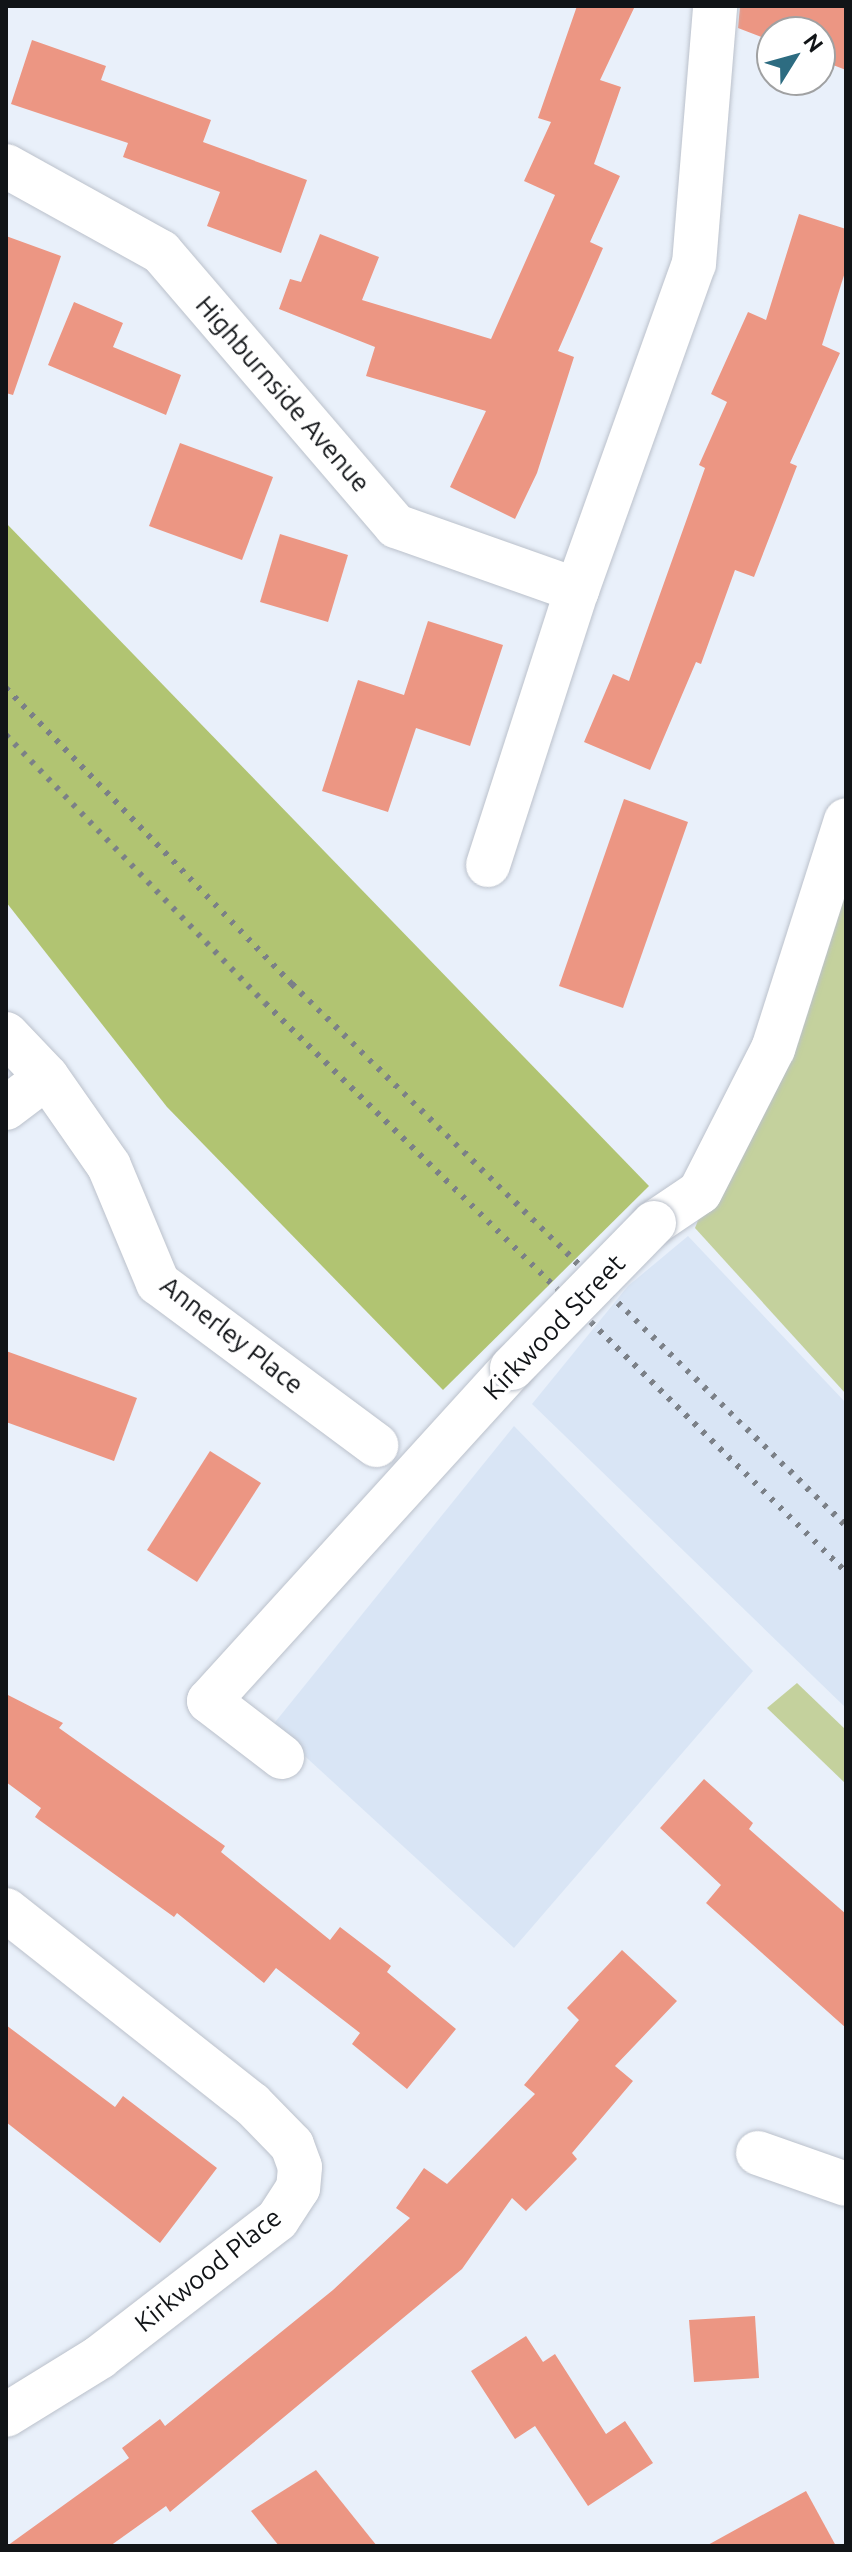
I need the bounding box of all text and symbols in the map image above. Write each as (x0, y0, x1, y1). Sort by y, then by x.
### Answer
north arrow (756, 16, 836, 96)
text: N (799, 28, 829, 57)
street label: Highburnside Avenue (189, 290, 377, 498)
street label: Kirkwood Street (477, 1248, 631, 1406)
street label: Annerley Place (154, 1270, 310, 1400)
street label: Kirkwood Place (128, 2201, 288, 2339)

